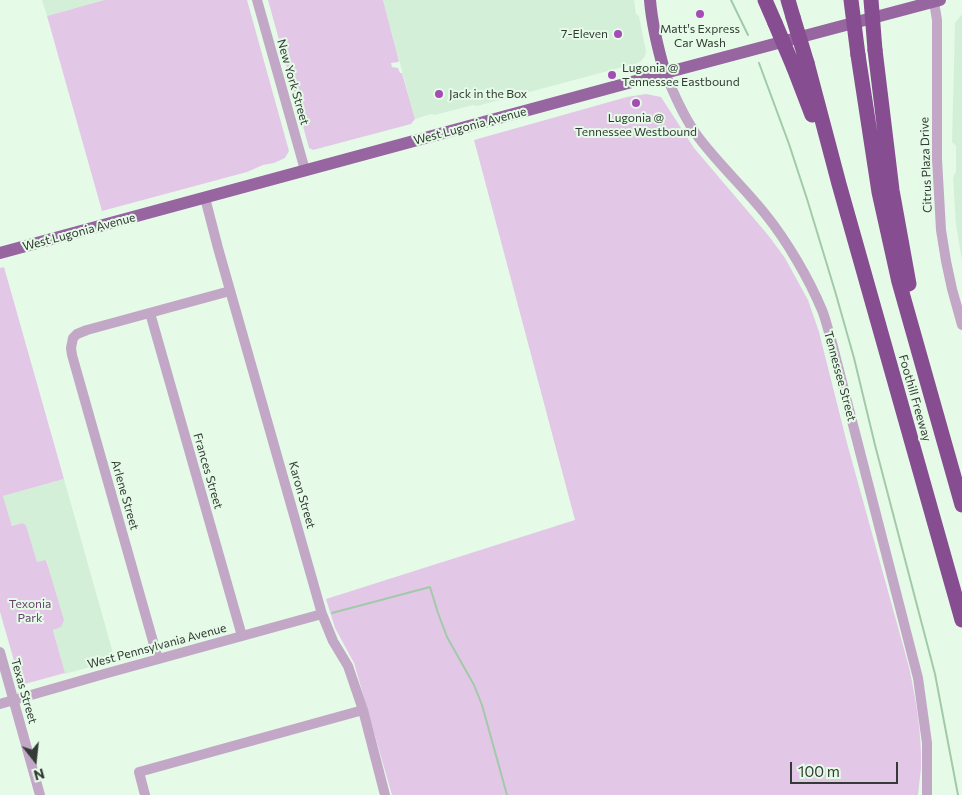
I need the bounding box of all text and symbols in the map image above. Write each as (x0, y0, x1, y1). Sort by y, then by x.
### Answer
marker: Matt's Express Car Wash (694, 8, 706, 20)
place label: Matt's Express Car Wash (660, 22, 740, 50)
place label: 7-Eleven (561, 27, 608, 41)
marker: 7-Eleven (612, 28, 624, 40)
street label: New York Street (274, 37, 312, 127)
place label: Lugonia @ Tennessee Eastbound (622, 61, 740, 89)
marker: Lugonia @ Tennessee Eastbound (606, 69, 618, 81)
place label: Jack in the Box (449, 87, 527, 101)
marker: Jack in the Box (433, 88, 445, 100)
marker: Lugonia @ Tennessee Westbound (630, 97, 642, 109)
street label: West Lugonia Avenue (412, 104, 528, 148)
place label: Lugonia @ Tennessee Westbound (575, 111, 697, 139)
street label: Citrus Plaza Drive (917, 117, 935, 213)
street label: West Lugonia Avenue (21, 210, 137, 254)
street label: Tennessee Street (821, 329, 859, 423)
street label: Foothill Freeway (896, 353, 934, 443)
street label: Frances Street (190, 431, 226, 511)
street label: Arlene Street (108, 458, 142, 532)
street label: Karon Street (286, 460, 318, 530)
park label: Texonia Park (9, 597, 51, 625)
street label: West Pennsylvania Avenue (86, 621, 228, 671)
street label: Texas Street (8, 657, 40, 725)
north arrow (10, 735, 60, 785)
scale bar (792, 752, 900, 784)
text: 100 m (798, 762, 840, 780)
text: N (32, 765, 47, 785)

